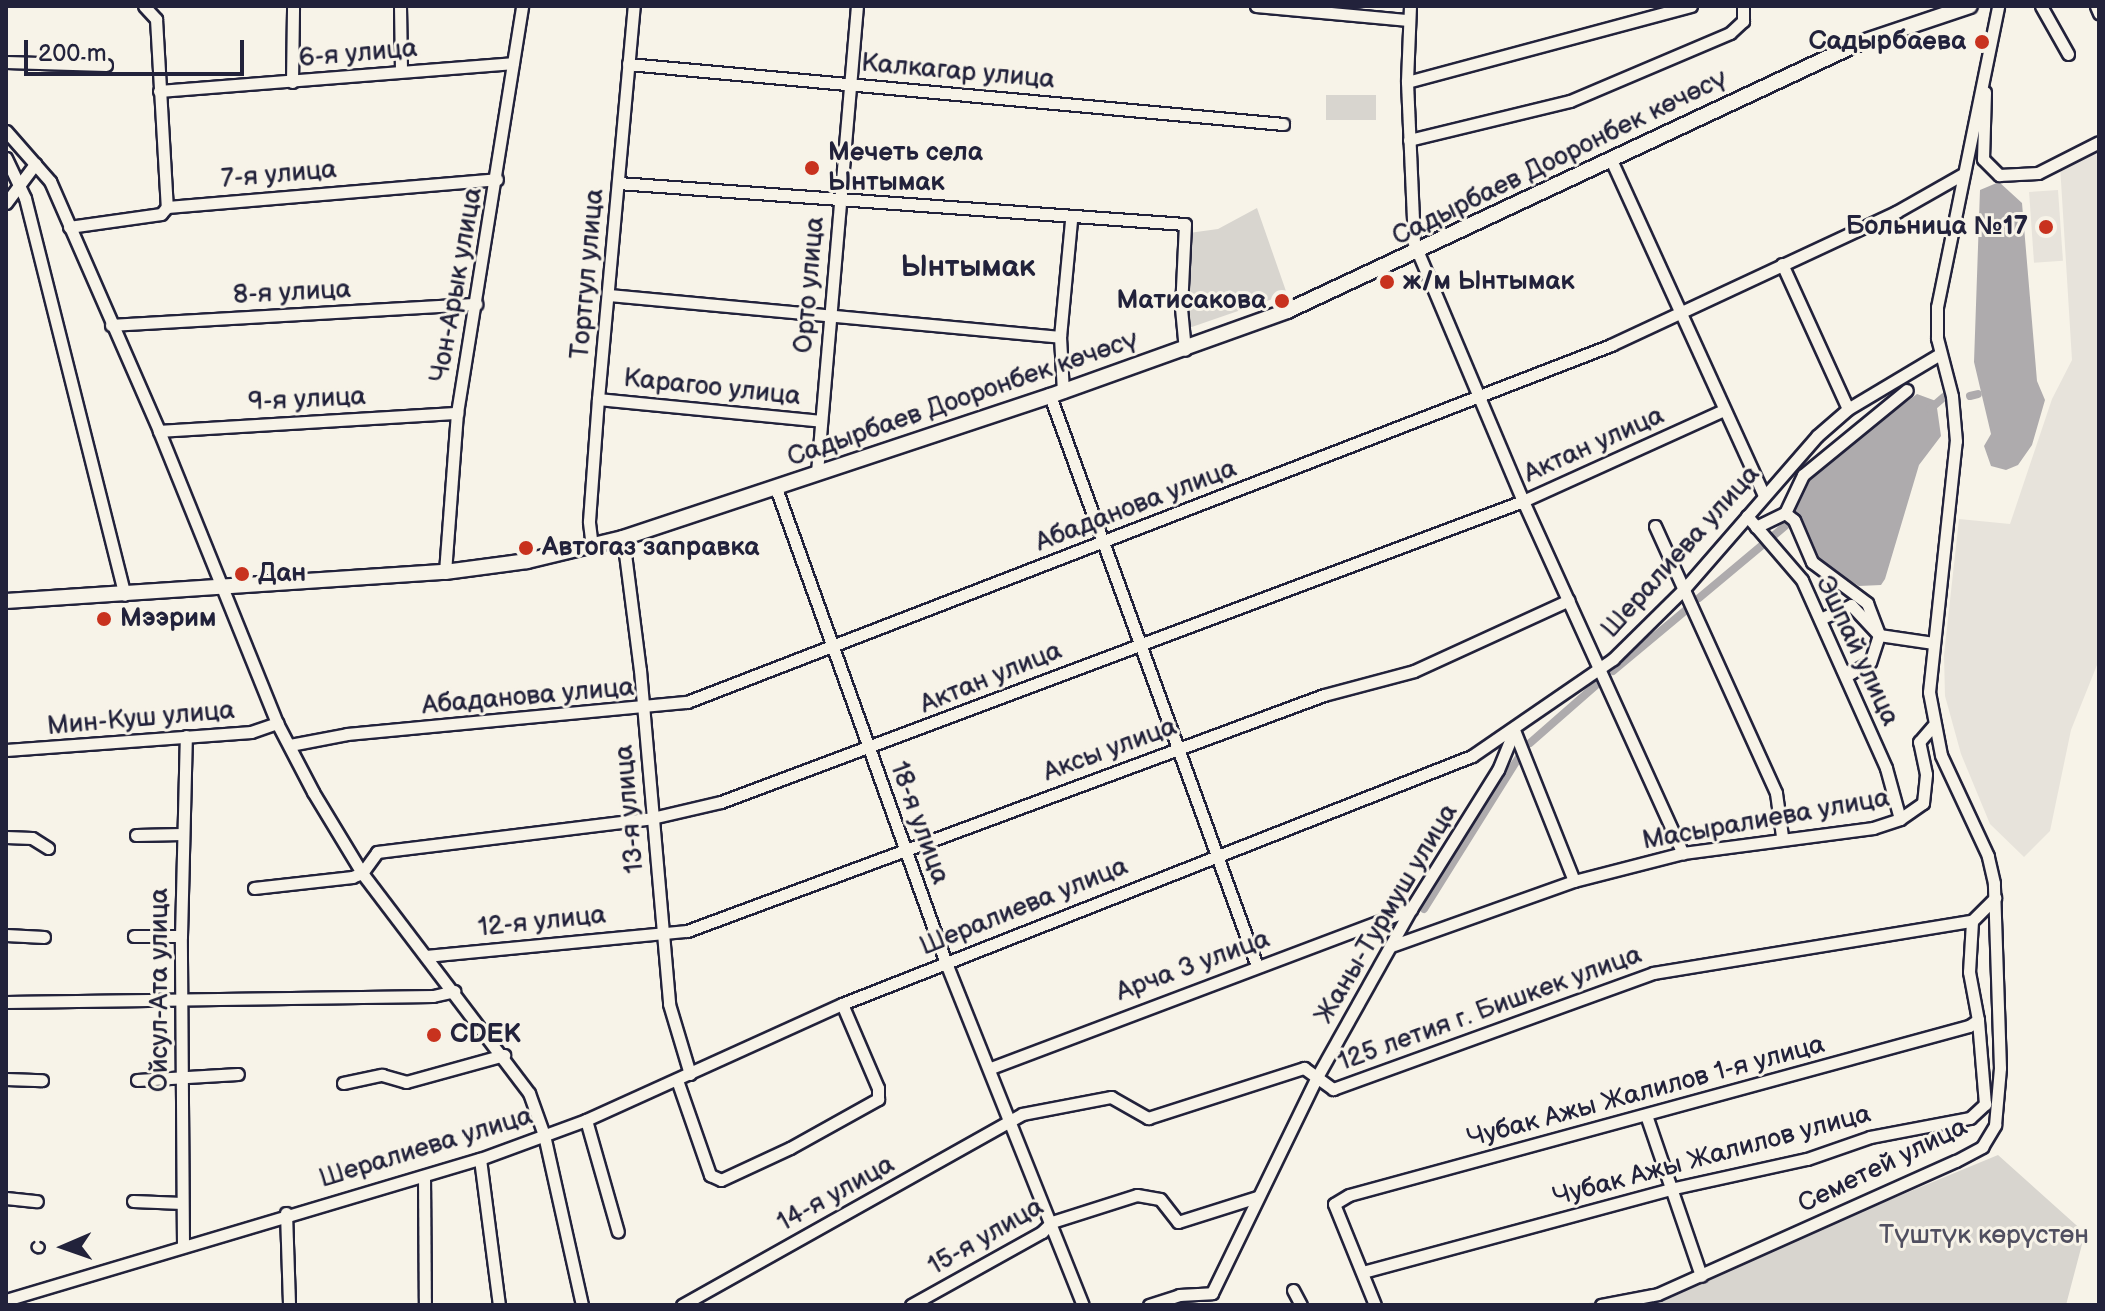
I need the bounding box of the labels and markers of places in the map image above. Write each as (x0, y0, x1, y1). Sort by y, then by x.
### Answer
place label: Садырбаева (1808, 26, 1966, 58)
marker: Садырбаева (1973, 33, 1991, 51)
place label: Мечеть села Ынтымак (828, 137, 983, 198)
marker: Мечеть села Ынтымак (803, 159, 821, 177)
place label: Больница №17 (1846, 211, 2028, 243)
marker: Больница №17 (2035, 216, 2057, 238)
place label: ж/м Ынтымак (1403, 266, 1574, 298)
marker: ж/м Ынтымак (1378, 273, 1396, 291)
place label: Матисакова (1116, 285, 1266, 317)
marker: Матисакова (1273, 292, 1291, 310)
place label: Автогаз заправка (542, 532, 759, 564)
marker: Автогаз заправка (517, 539, 535, 557)
place label: Дан (258, 558, 306, 590)
marker: Дан (233, 565, 251, 583)
place label: Мээрим (120, 603, 216, 635)
marker: Мээрим (95, 610, 113, 628)
place label: CDEK (450, 1019, 521, 1051)
marker: CDEK (425, 1026, 443, 1044)

